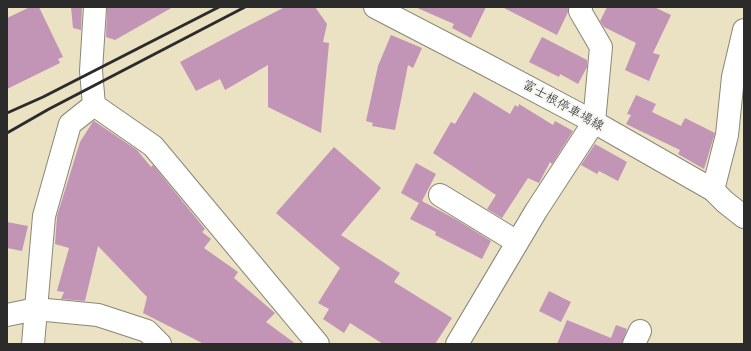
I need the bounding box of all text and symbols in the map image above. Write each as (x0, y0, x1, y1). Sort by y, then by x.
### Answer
street label: 富士根停車場線 (519, 77, 607, 135)

